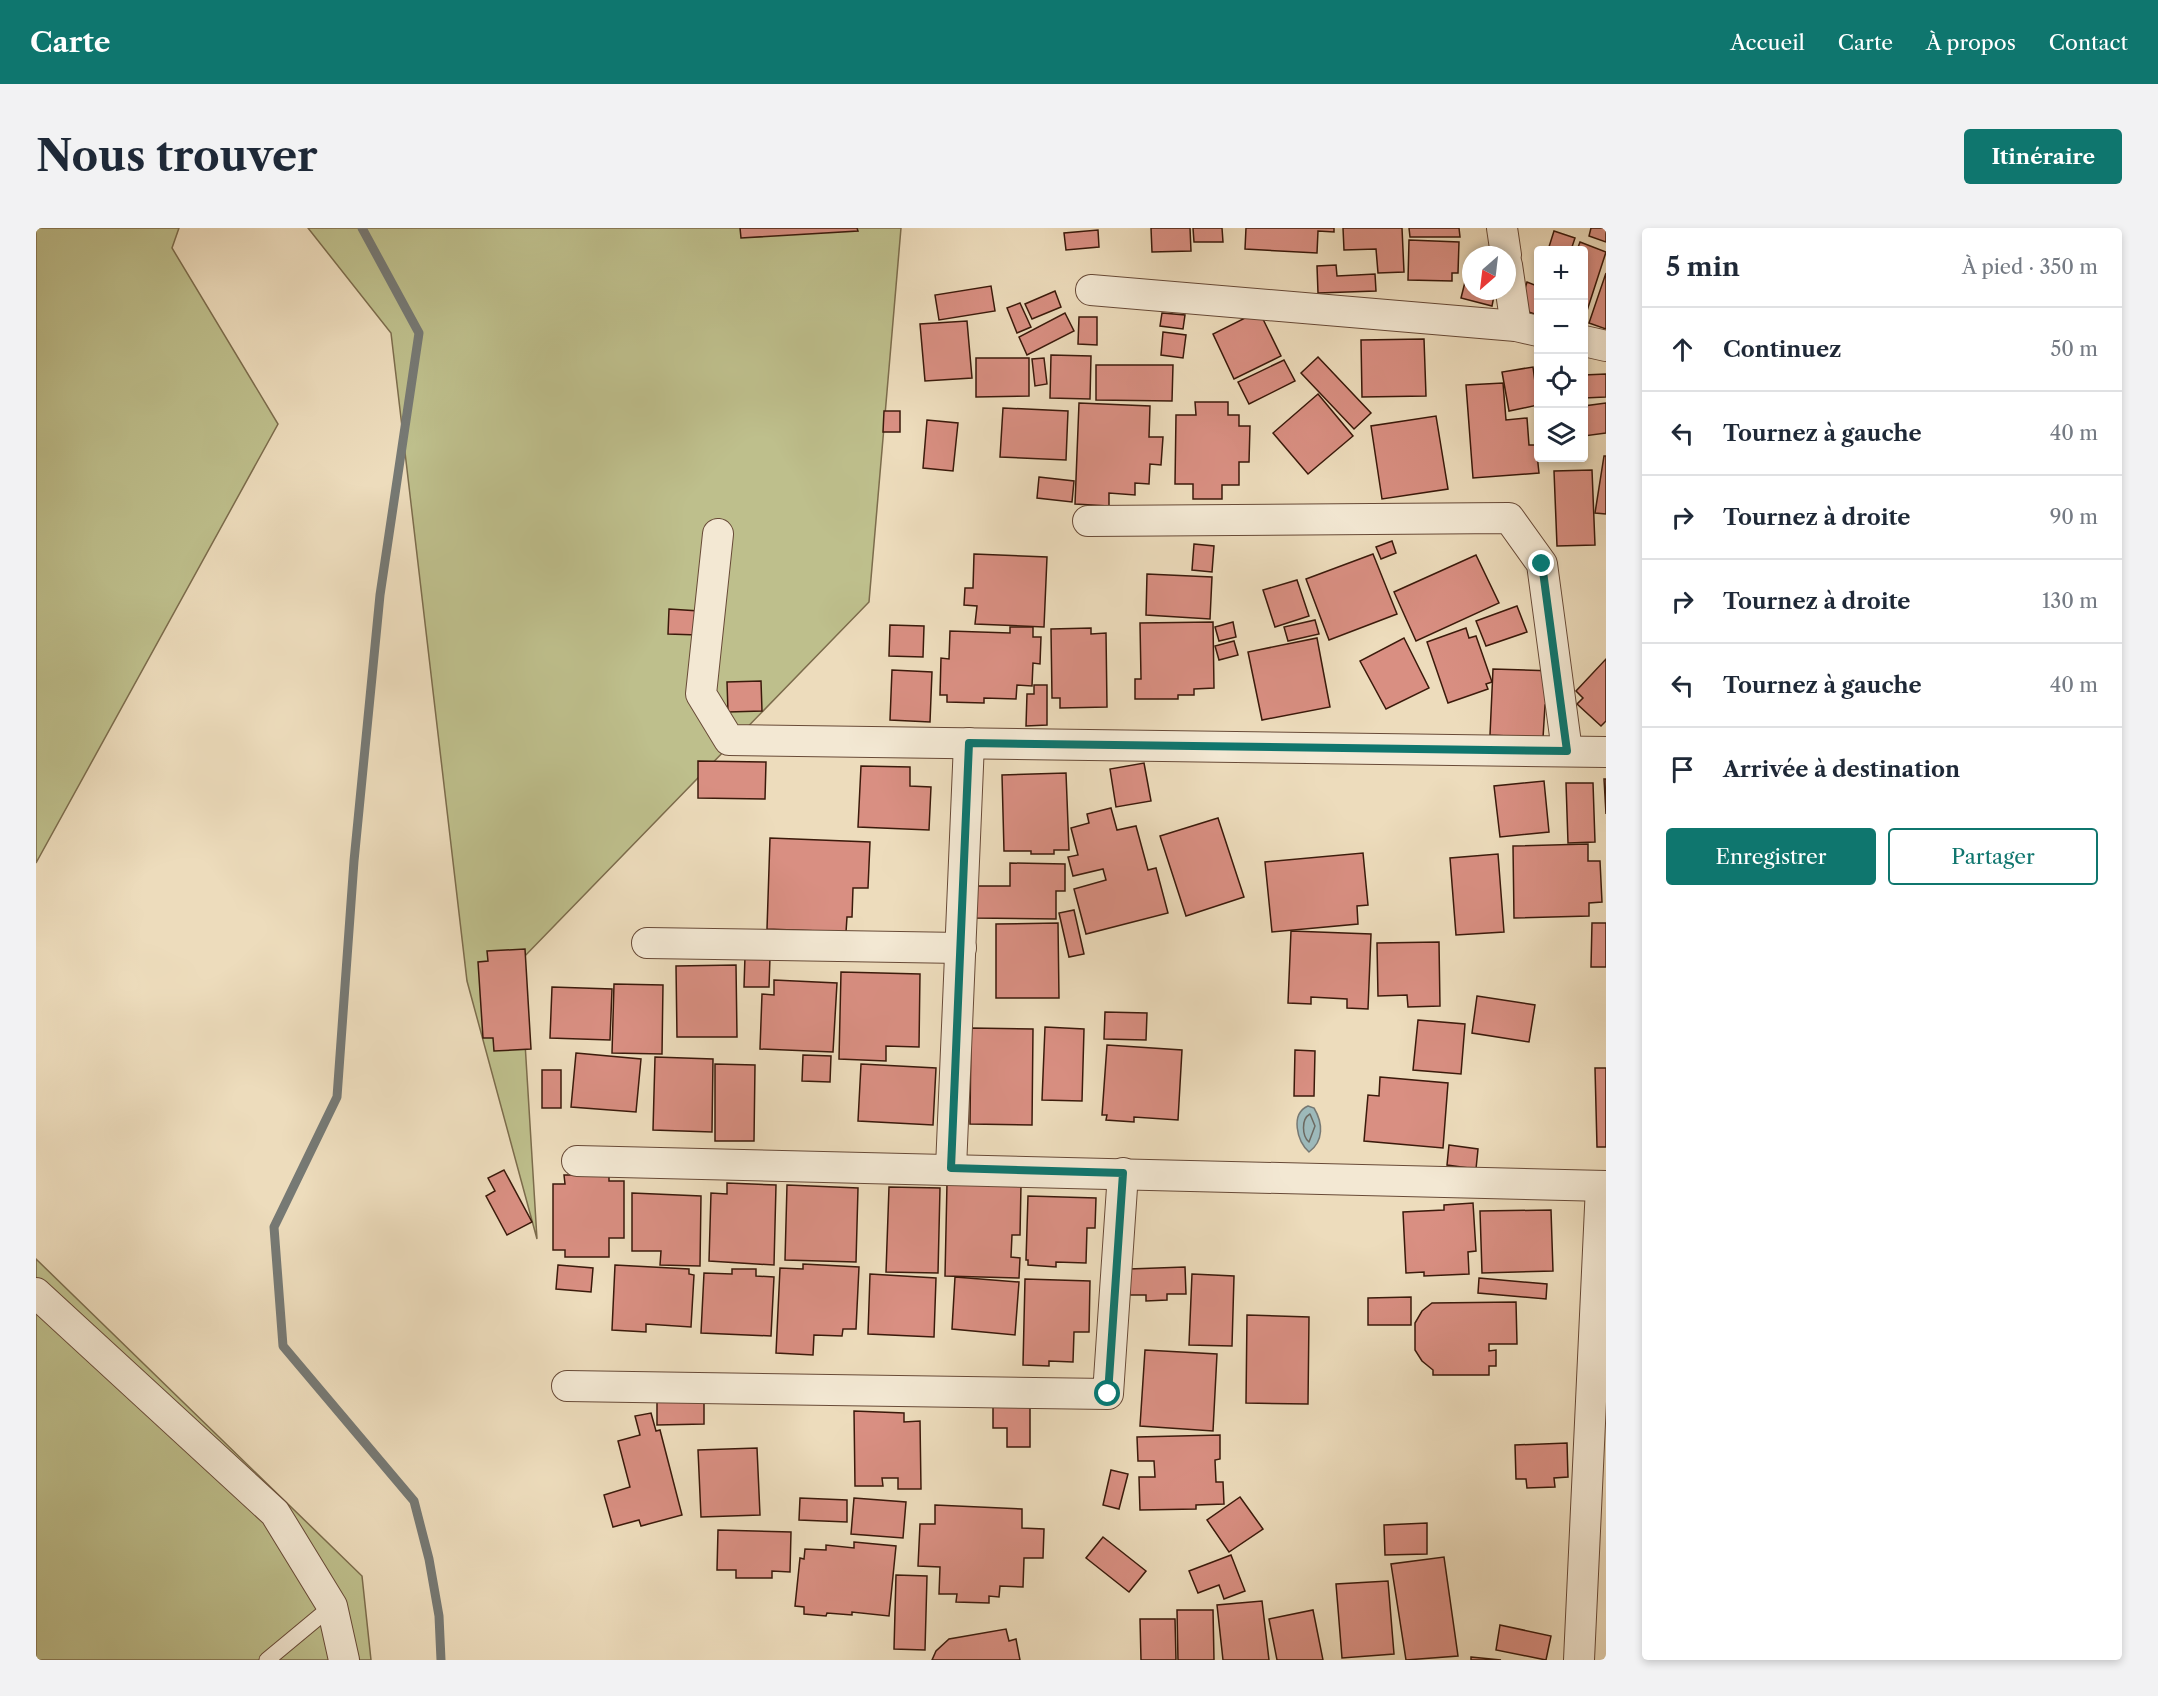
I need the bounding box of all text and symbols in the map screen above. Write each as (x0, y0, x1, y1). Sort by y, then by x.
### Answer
text: Carte (30, 25, 110, 59)
text: Accueil (1730, 30, 1805, 55)
text: Carte (1838, 30, 1893, 55)
text: À propos (1926, 30, 2016, 55)
text: Contact (2049, 30, 2128, 55)
button: Itinéraire (1964, 129, 2122, 184)
text: Nous trouver (36, 130, 318, 182)
north arrow (1462, 246, 1516, 300)
map controls (1534, 246, 1588, 462)
button: + (1534, 246, 1588, 300)
text: 5 min (1666, 251, 1740, 283)
text: À pied · 350 m (1962, 255, 2098, 279)
button: − (1534, 300, 1588, 354)
icon: ahead (1666, 333, 1699, 366)
text: Continuez (1723, 336, 1842, 363)
text: 50 m (2051, 337, 2098, 361)
button: locate (1534, 354, 1588, 408)
button: layers (1534, 408, 1588, 462)
icon: left (1666, 417, 1699, 450)
text: Tournez à gauche (1723, 420, 1922, 447)
text: 40 m (2050, 421, 2098, 445)
icon: right (1666, 501, 1699, 534)
text: Tournez à droite (1723, 504, 1910, 531)
text: 90 m (2050, 505, 2098, 529)
route end (1528, 550, 1554, 576)
icon: right (1666, 585, 1699, 618)
text: Tournez à droite (1723, 588, 1910, 615)
text: 130 m (2042, 589, 2098, 613)
icon: left (1666, 669, 1699, 702)
text: Tournez à gauche (1723, 672, 1922, 699)
text: 40 m (2050, 673, 2098, 697)
icon: arrive (1666, 753, 1699, 786)
text: Arrivée à destination (1723, 756, 1960, 783)
button: Enregistrer (1666, 828, 1876, 885)
button: Partager (1888, 828, 2098, 885)
route start (1094, 1380, 1120, 1406)

